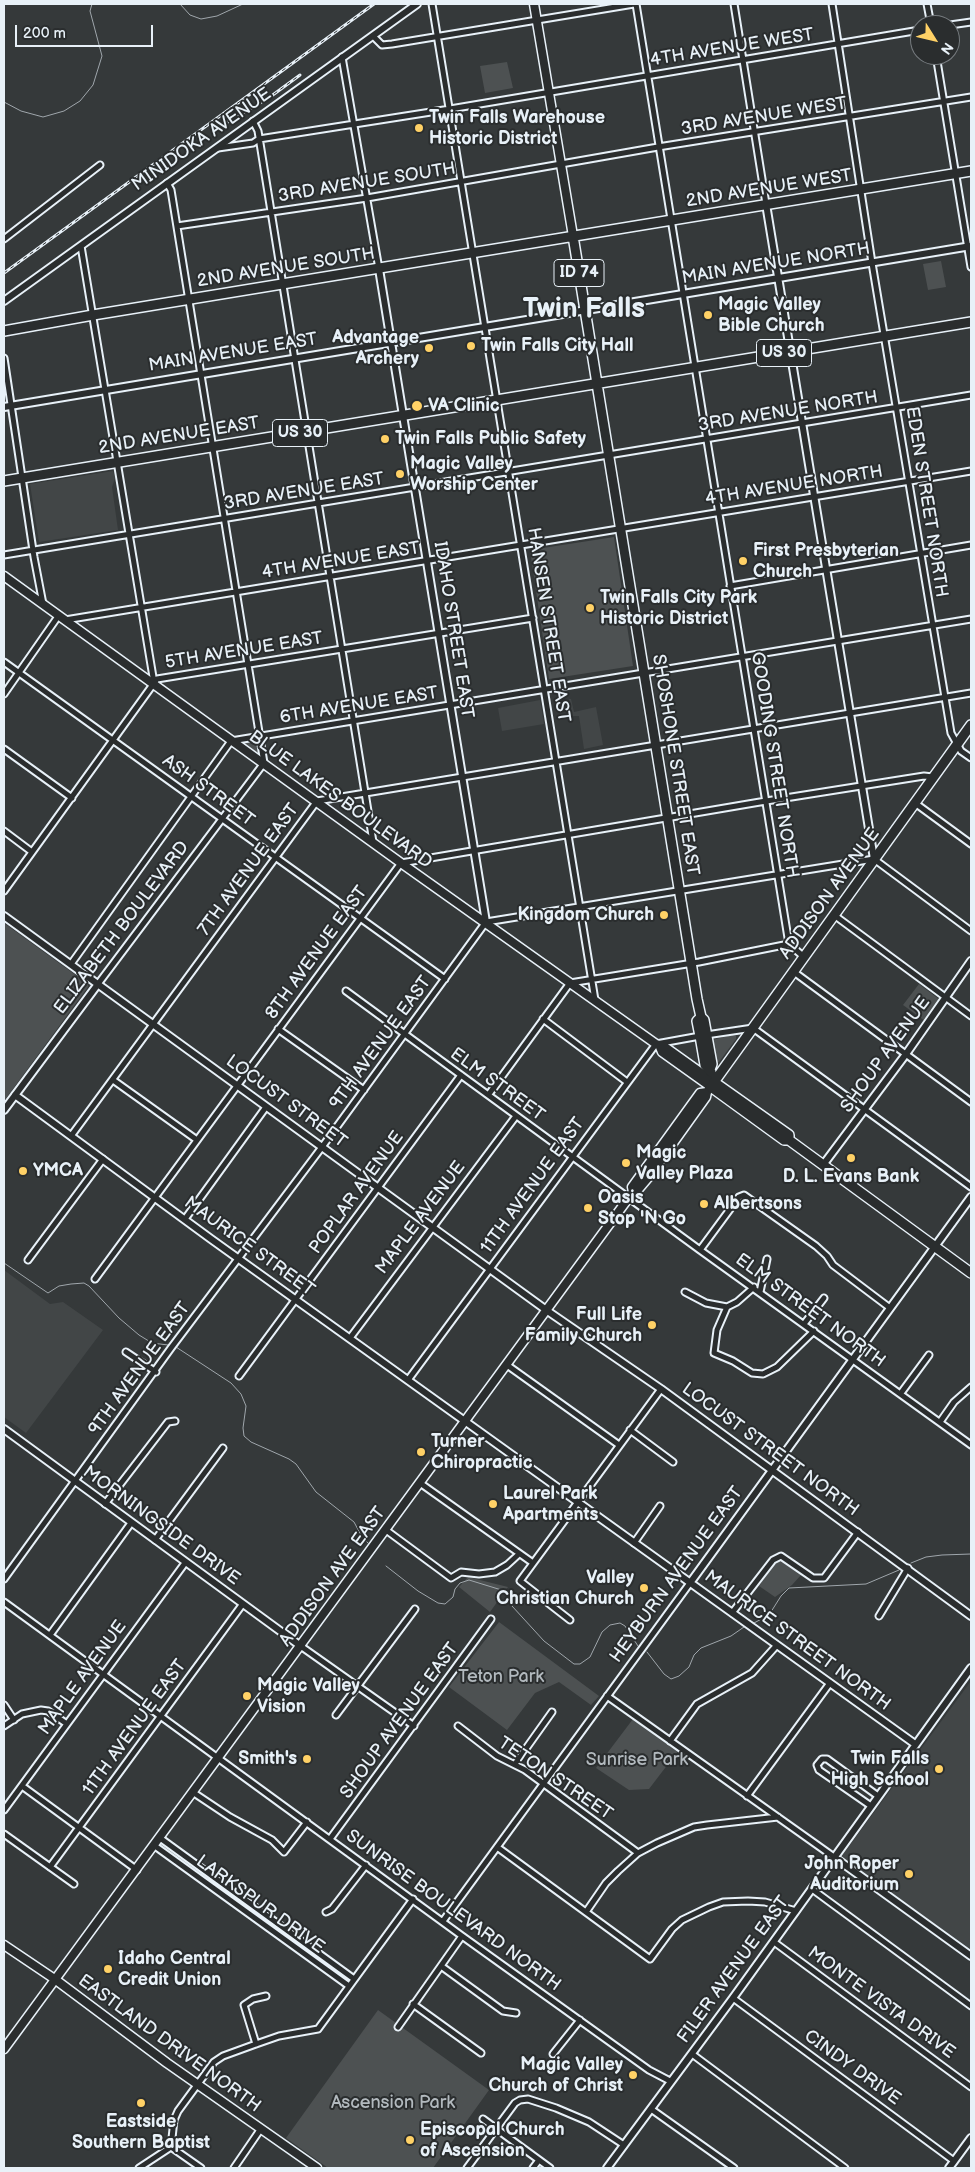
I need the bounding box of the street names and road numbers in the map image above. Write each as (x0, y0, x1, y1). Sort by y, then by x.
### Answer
street label: 4TH AVENUE WEST (649, 24, 815, 72)
street label: MINIDOKA AVENUE (128, 84, 276, 196)
street label: 3RD AVENUE WEST (680, 93, 848, 141)
street label: 3RD AVENUE SOUTH (277, 158, 457, 208)
street label: 2ND AVENUE WEST (685, 165, 853, 213)
street label: MAIN AVENUE NORTH (680, 238, 872, 290)
street label: 2ND AVENUE SOUTH (196, 243, 376, 293)
road number: ID 74 (554, 260, 604, 286)
street label: MAIN AVENUE EAST (147, 329, 319, 377)
road number: US 30 (756, 339, 812, 366)
street label: 3RD AVENUE NORTH (697, 387, 879, 437)
street label: EDEN STREET NORTH (900, 405, 952, 599)
street label: 2ND AVENUE EAST (97, 413, 261, 459)
road number: US 30 (272, 419, 328, 446)
street label: 4TH AVENUE NORTH (704, 461, 884, 511)
street label: 3RD AVENUE EAST (222, 469, 386, 515)
street label: HANSEN STREET EAST (522, 526, 574, 724)
street label: 4TH AVENUE EAST (260, 538, 422, 584)
street label: IDAHO STREET EAST (428, 540, 478, 720)
street label: 5TH AVENUE EAST (164, 628, 324, 674)
street label: GOODING STREET NORTH (745, 650, 803, 880)
street label: SHOSHONE STREET EAST (647, 653, 703, 877)
street label: 6TH AVENUE EAST (278, 683, 440, 729)
street label: BLUE LAKES BOULEVARD (244, 726, 436, 874)
street label: ASH STREET (158, 750, 258, 832)
street label: 7TH AVENUE EAST (194, 800, 304, 940)
street label: ADDISON AVENUE (775, 824, 885, 964)
street label: ELIZABETH BOULEVARD (50, 837, 194, 1019)
street label: 8TH AVENUE EAST (261, 882, 373, 1024)
street label: 9TH AVENUE EAST (325, 972, 437, 1114)
street label: SHOUP AVENUE (837, 993, 935, 1117)
street label: ELM STREET (446, 1044, 548, 1126)
street label: LOCUST STREET (221, 1051, 351, 1153)
street label: 11TH AVENUE EAST (476, 1114, 590, 1258)
street label: POPLAR AVENUE (305, 1127, 409, 1259)
street label: MAPLE AVENUE (371, 1157, 471, 1279)
street label: MAURICE STREET (180, 1192, 318, 1302)
street label: ELM STREET NORTH (731, 1249, 889, 1373)
street label: 9TH AVENUE EAST (84, 1298, 196, 1440)
street label: LOCUST STREET NORTH (677, 1379, 863, 1521)
street label: MORNINGSIDE DRIVE (78, 1462, 244, 1590)
street label: HEYBURN AVENUE EAST (606, 1483, 748, 1667)
street label: ADDISON AVE EAST (275, 1503, 391, 1651)
street label: MAURICE STREET NORTH (700, 1566, 894, 1716)
street label: MAPLE AVENUE (34, 1617, 132, 1739)
street label: SHOUP AVENUE EAST (336, 1639, 464, 1803)
street label: 11TH AVENUE EAST (78, 1656, 192, 1800)
street label: TETON STREET (494, 1733, 616, 1825)
street label: SUNRISE BOULEVARD NORTH (341, 1826, 565, 1996)
street label: LARKSPUR DRIVE (192, 1851, 328, 1959)
street label: FILER AVENUE EAST (673, 1892, 795, 2048)
street label: MONTE VISTA DRIVE (803, 1942, 959, 2064)
street label: EASTLAND DRIVE NORTH (73, 1970, 265, 2118)
street label: CINDY DRIVE (799, 2026, 905, 2110)

